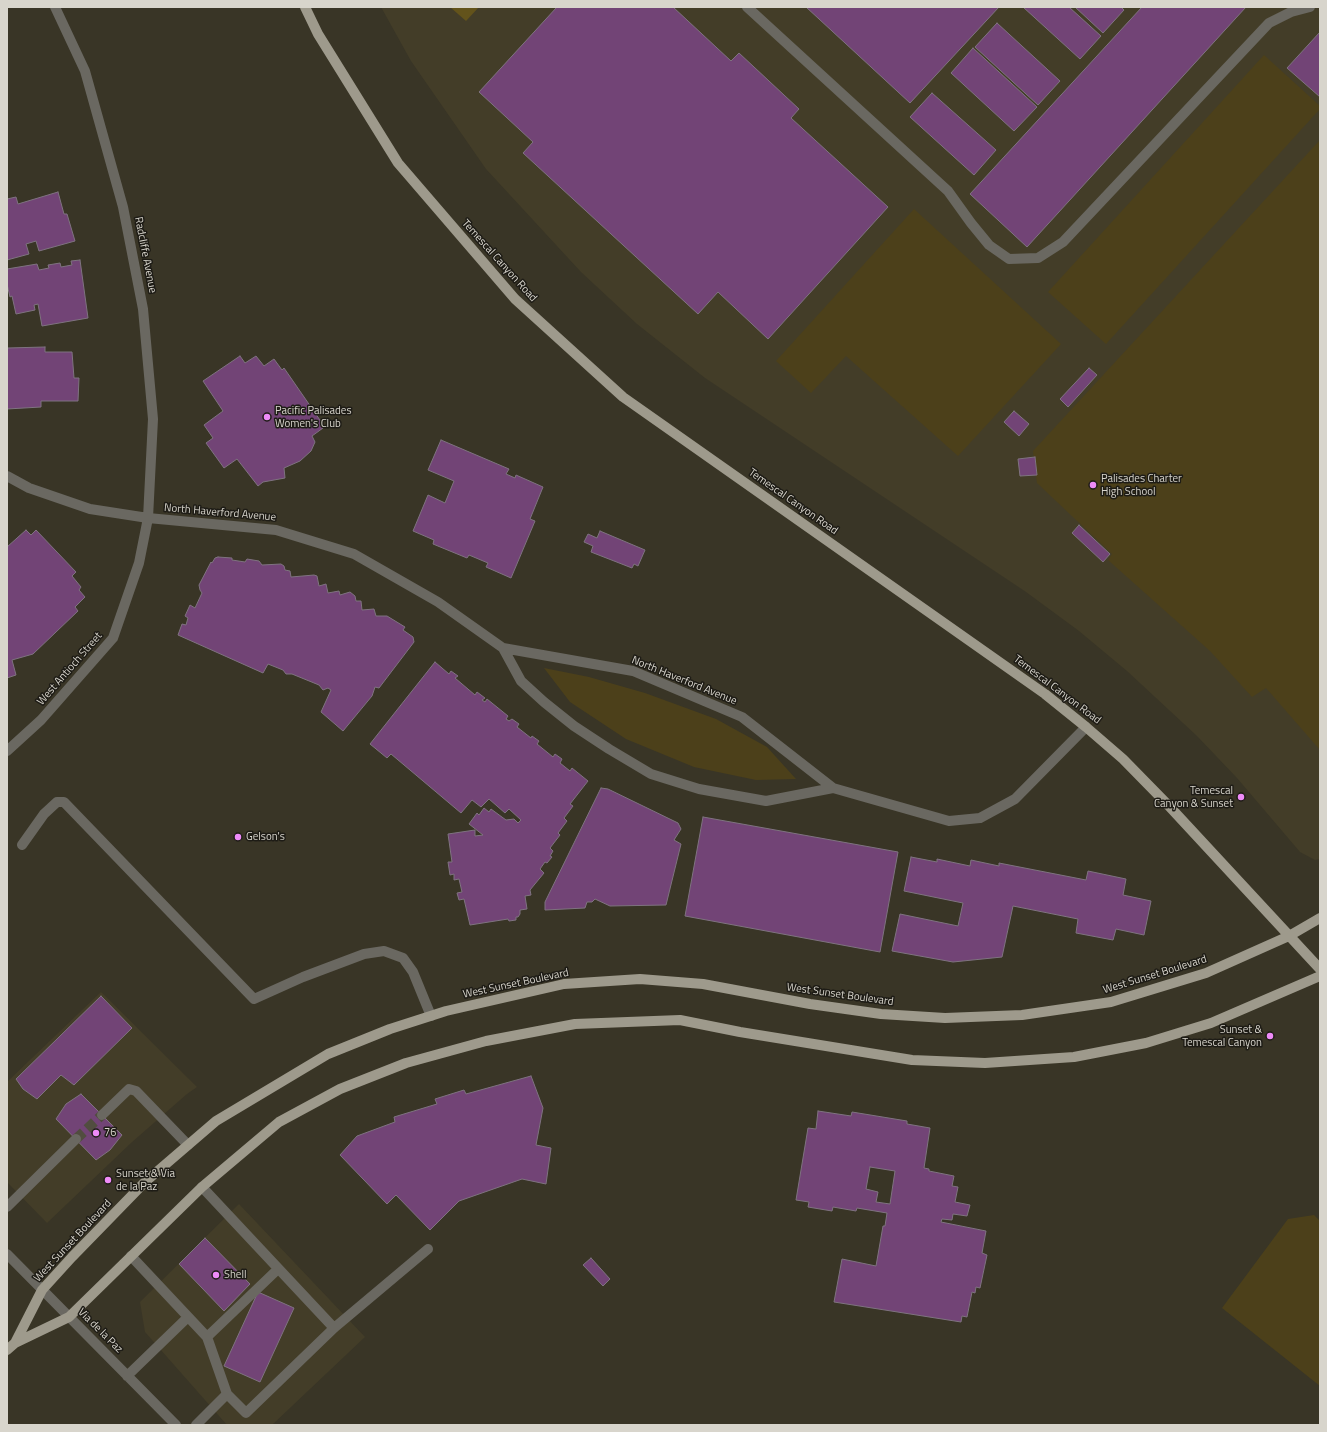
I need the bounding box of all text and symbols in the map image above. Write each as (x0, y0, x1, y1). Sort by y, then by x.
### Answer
street label: Radcliffe Avenue (131, 216, 159, 294)
street label: Temescal Canyon Road (459, 217, 539, 305)
place label: Pacific Palisades Women's Club (275, 404, 351, 430)
marker: Pacific Palisades Women's Club (262, 412, 272, 422)
street label: Temescal Canyon Road (746, 466, 840, 538)
place label: Palisades Charter High School (1101, 472, 1182, 498)
marker: Palisades Charter High School (1088, 480, 1098, 490)
street label: North Haverford Avenue (163, 502, 277, 524)
street label: West Antioch Street (35, 630, 105, 708)
street label: Temescal Canyon Road (1011, 653, 1103, 727)
street label: North Haverford Avenue (629, 654, 739, 708)
place label: Temescal Canyon & Sunset (1154, 784, 1233, 810)
marker: Temescal Canyon & Sunset (1236, 792, 1246, 802)
place label: Gelson's (246, 830, 285, 844)
marker: Gelson's (233, 832, 243, 842)
street label: West Sunset Boulevard (1102, 953, 1208, 997)
street label: West Sunset Boulevard (462, 966, 570, 1002)
street label: West Sunset Boulevard (786, 981, 894, 1009)
place label: Sunset & Temescal Canyon (1182, 1023, 1262, 1049)
marker: Sunset & Temescal Canyon (1265, 1031, 1275, 1041)
place label: 76 (104, 1126, 116, 1140)
marker: 76 (91, 1128, 101, 1138)
place label: Sunset & Via de la Paz (116, 1167, 175, 1193)
marker: Sunset & Via de la Paz (103, 1175, 113, 1185)
street label: West Sunset Boulevard (31, 1197, 115, 1285)
place label: Shell (224, 1268, 247, 1282)
marker: Shell (211, 1270, 221, 1280)
street label: Via de la Paz (75, 1306, 125, 1356)

